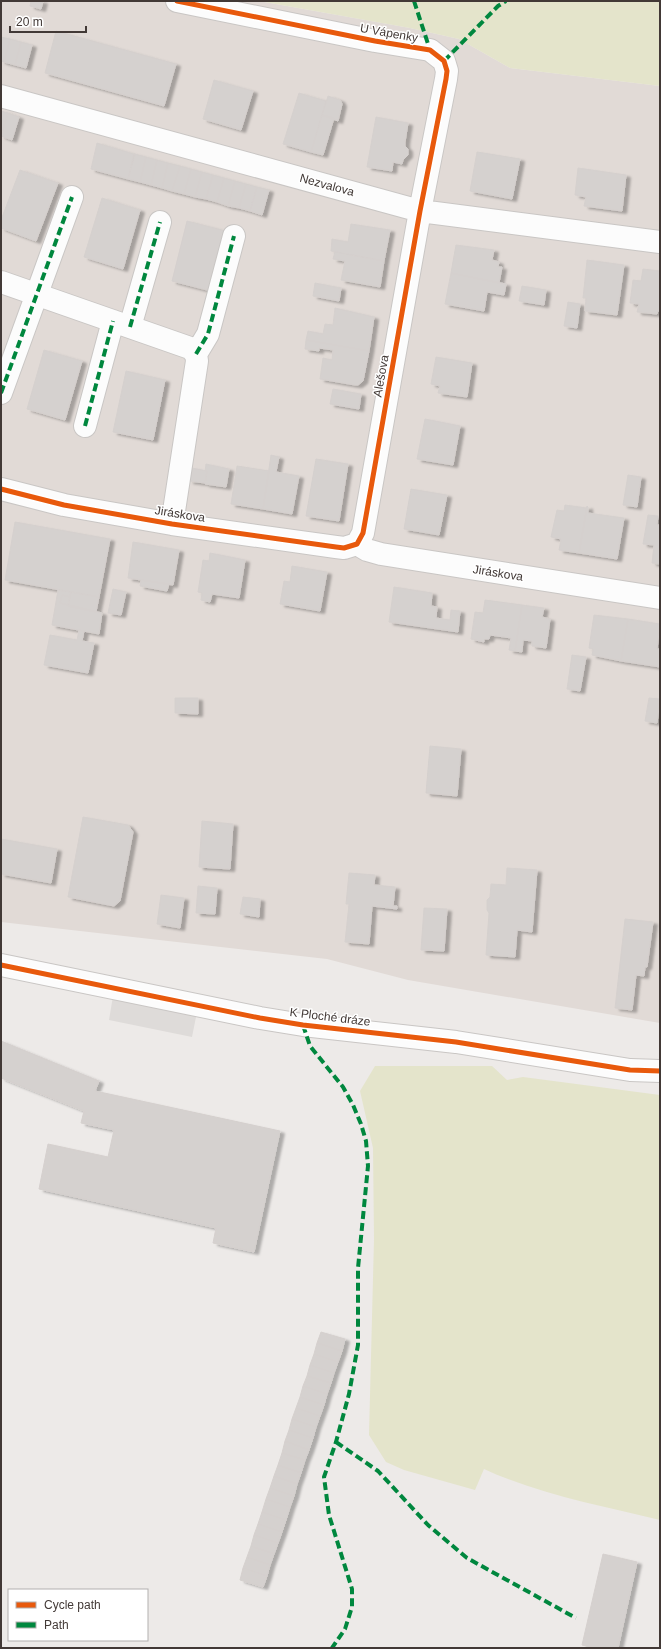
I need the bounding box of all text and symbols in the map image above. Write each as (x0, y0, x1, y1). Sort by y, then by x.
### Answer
scale bar (10, 8, 86, 34)
text: 20 m (16, 15, 43, 29)
street label: U Vápenky (359, 21, 419, 45)
street label: Nezvalova (298, 171, 356, 199)
street label: Alešova (370, 353, 392, 398)
street label: Jiráskova (154, 503, 206, 525)
street label: Jiráskova (472, 562, 524, 584)
street label: K Ploché dráze (289, 1005, 372, 1029)
legend (8, 1589, 148, 1641)
text: Cycle path (44, 1598, 101, 1612)
text: Path (44, 1618, 69, 1632)

